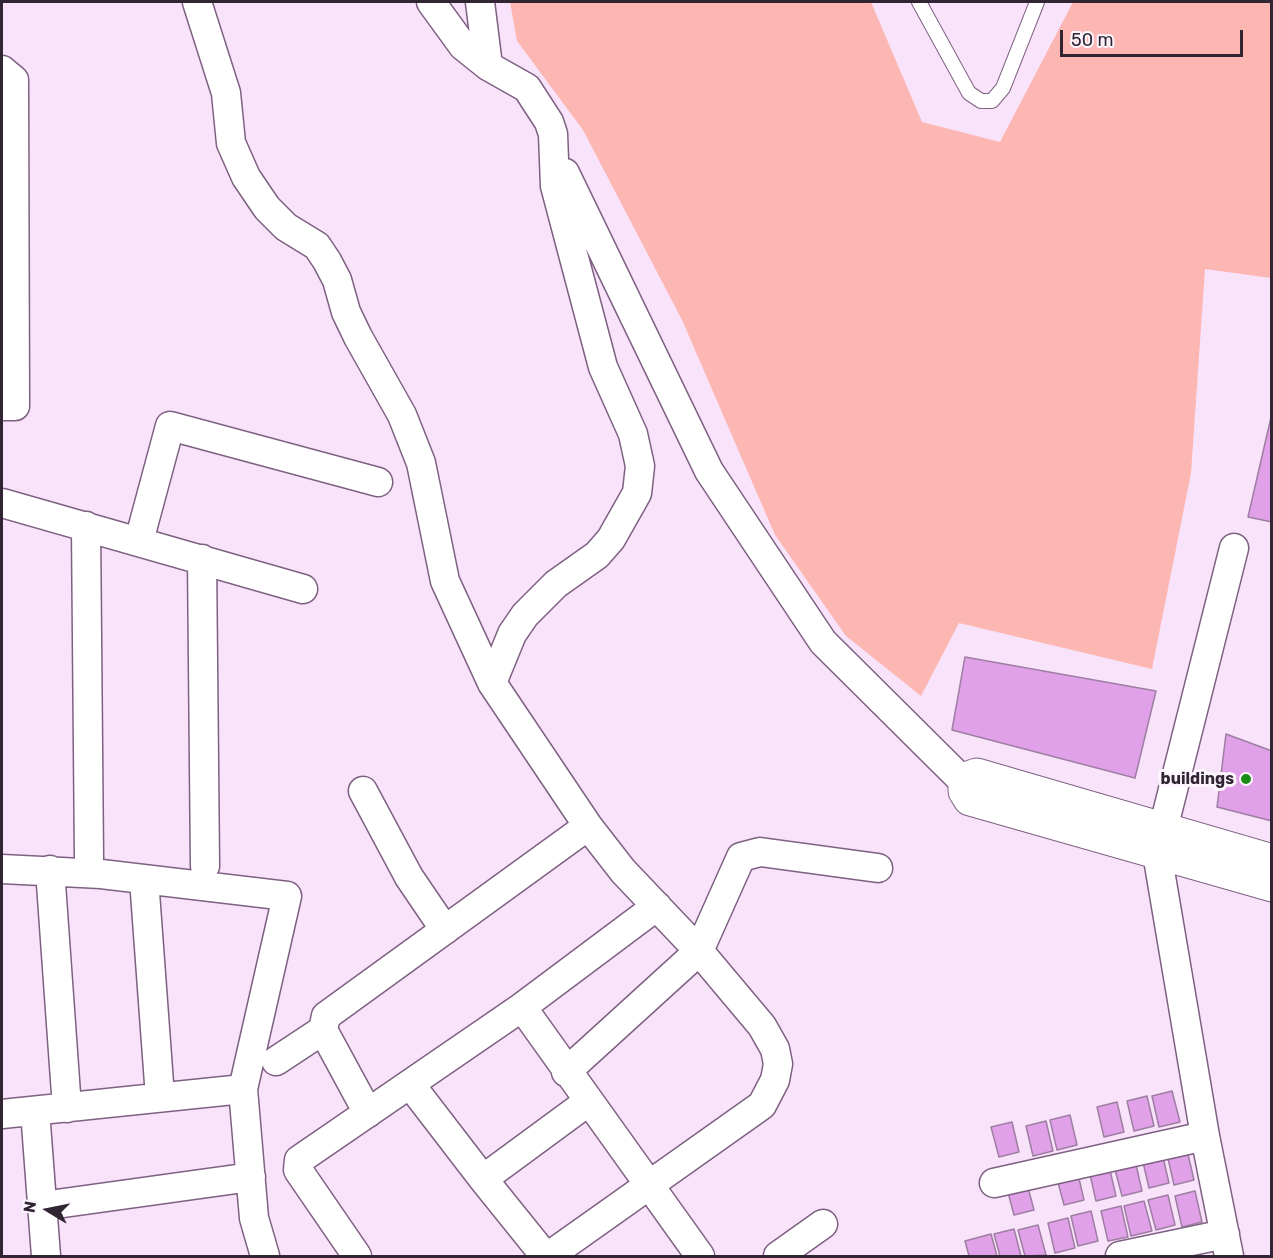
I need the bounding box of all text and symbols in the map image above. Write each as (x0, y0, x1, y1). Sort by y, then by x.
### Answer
scale bar (1063, 18, 1246, 56)
text: 50 m (1071, 29, 1114, 51)
place label: buildings (1161, 769, 1234, 789)
marker: buildings (1239, 772, 1253, 786)
north arrow (18, 1180, 78, 1240)
text: N (19, 1199, 40, 1214)

